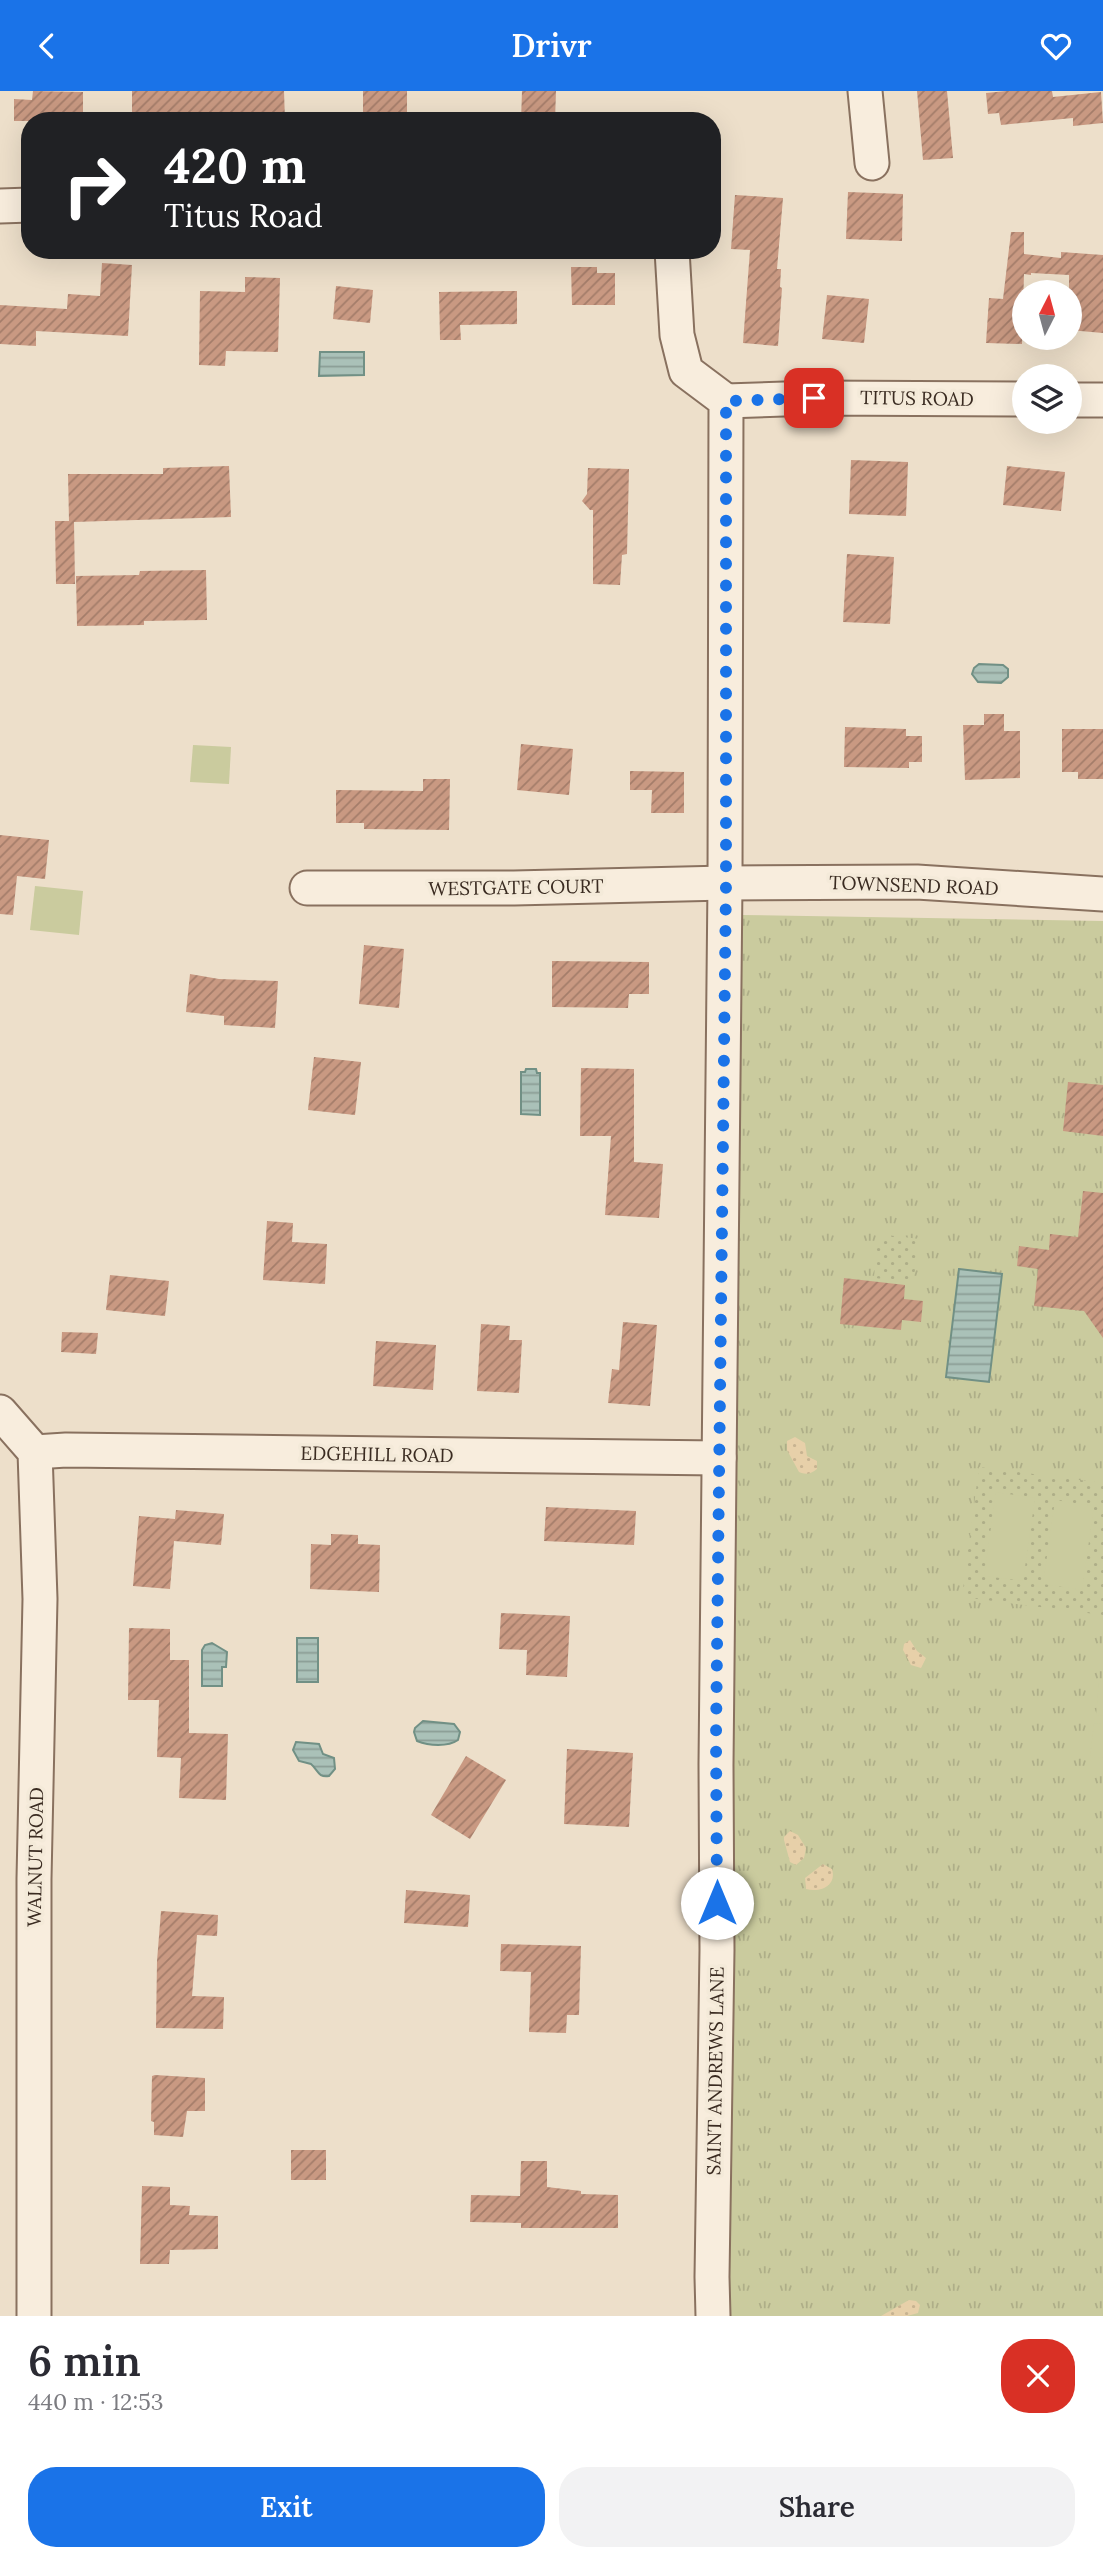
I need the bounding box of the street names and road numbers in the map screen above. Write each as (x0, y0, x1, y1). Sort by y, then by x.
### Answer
street label: TITUS ROAD (860, 385, 974, 411)
street label: TOWNSEND ROAD (829, 870, 999, 900)
street label: WESTGATE COURT (428, 873, 604, 901)
street label: EDGEHILL ROAD (300, 1441, 454, 1467)
street label: WALNUT ROAD (22, 1787, 48, 1927)
street label: SAINT ANDREWS LANE (701, 1966, 729, 2176)

